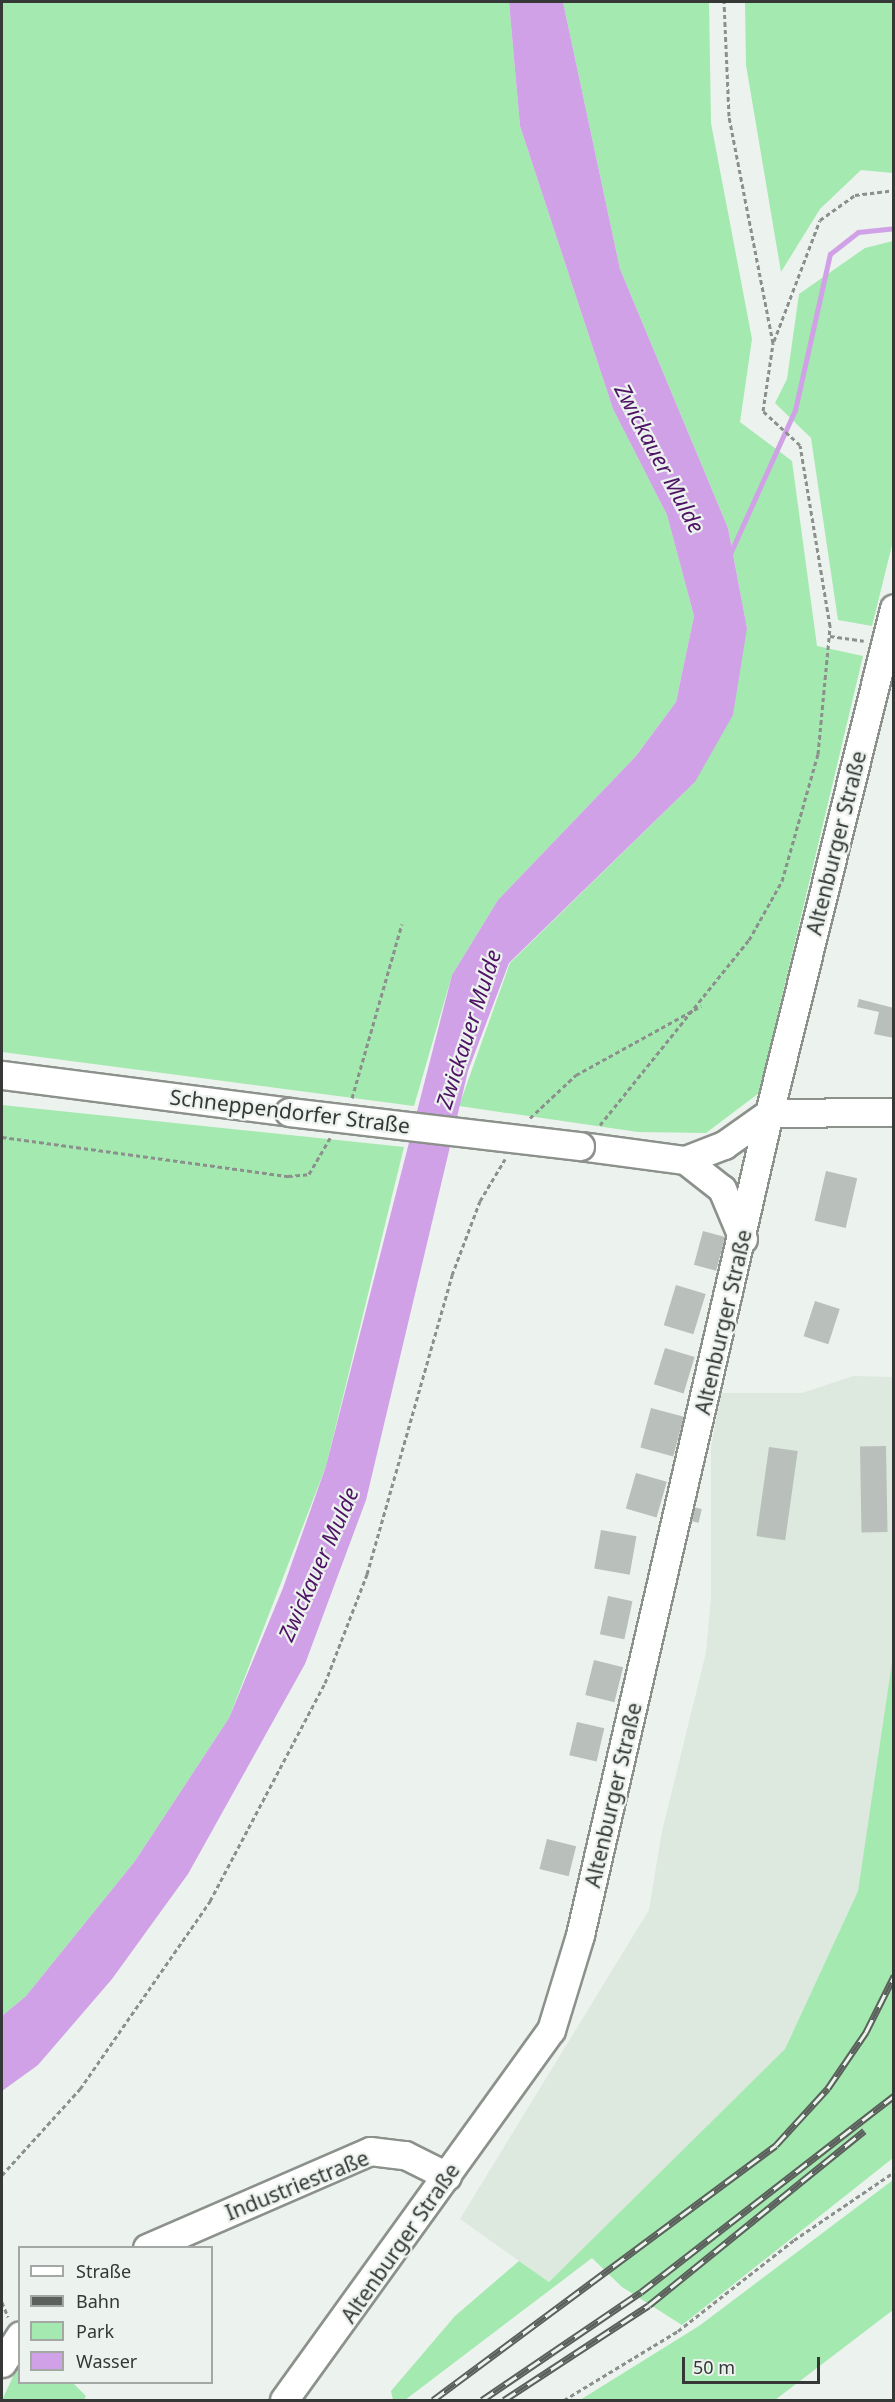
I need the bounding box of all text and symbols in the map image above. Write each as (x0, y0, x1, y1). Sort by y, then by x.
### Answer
water label: Zwickauer Mulde (610, 379, 710, 537)
street label: Altenburger Straße (801, 748, 871, 938)
water label: Zwickauer Mulde (430, 946, 506, 1112)
street label: Schneppendorfer Straße (168, 1084, 412, 1138)
street label: Altenburger Straße (689, 1227, 757, 1417)
water label: Zwickauer Mulde (272, 1483, 364, 1645)
street label: Altenburger Straße (579, 1700, 647, 1890)
street label: Industriestraße (222, 2145, 372, 2225)
street label: Altenburger Straße (336, 2158, 464, 2328)
legend (18, 2246, 213, 2384)
text: Straße (76, 2259, 131, 2283)
text: Bahn (76, 2289, 120, 2313)
text: Park (76, 2319, 114, 2343)
scale bar (685, 2345, 823, 2383)
text: Wasser (76, 2349, 137, 2373)
text: 50 m (693, 2355, 735, 2379)

